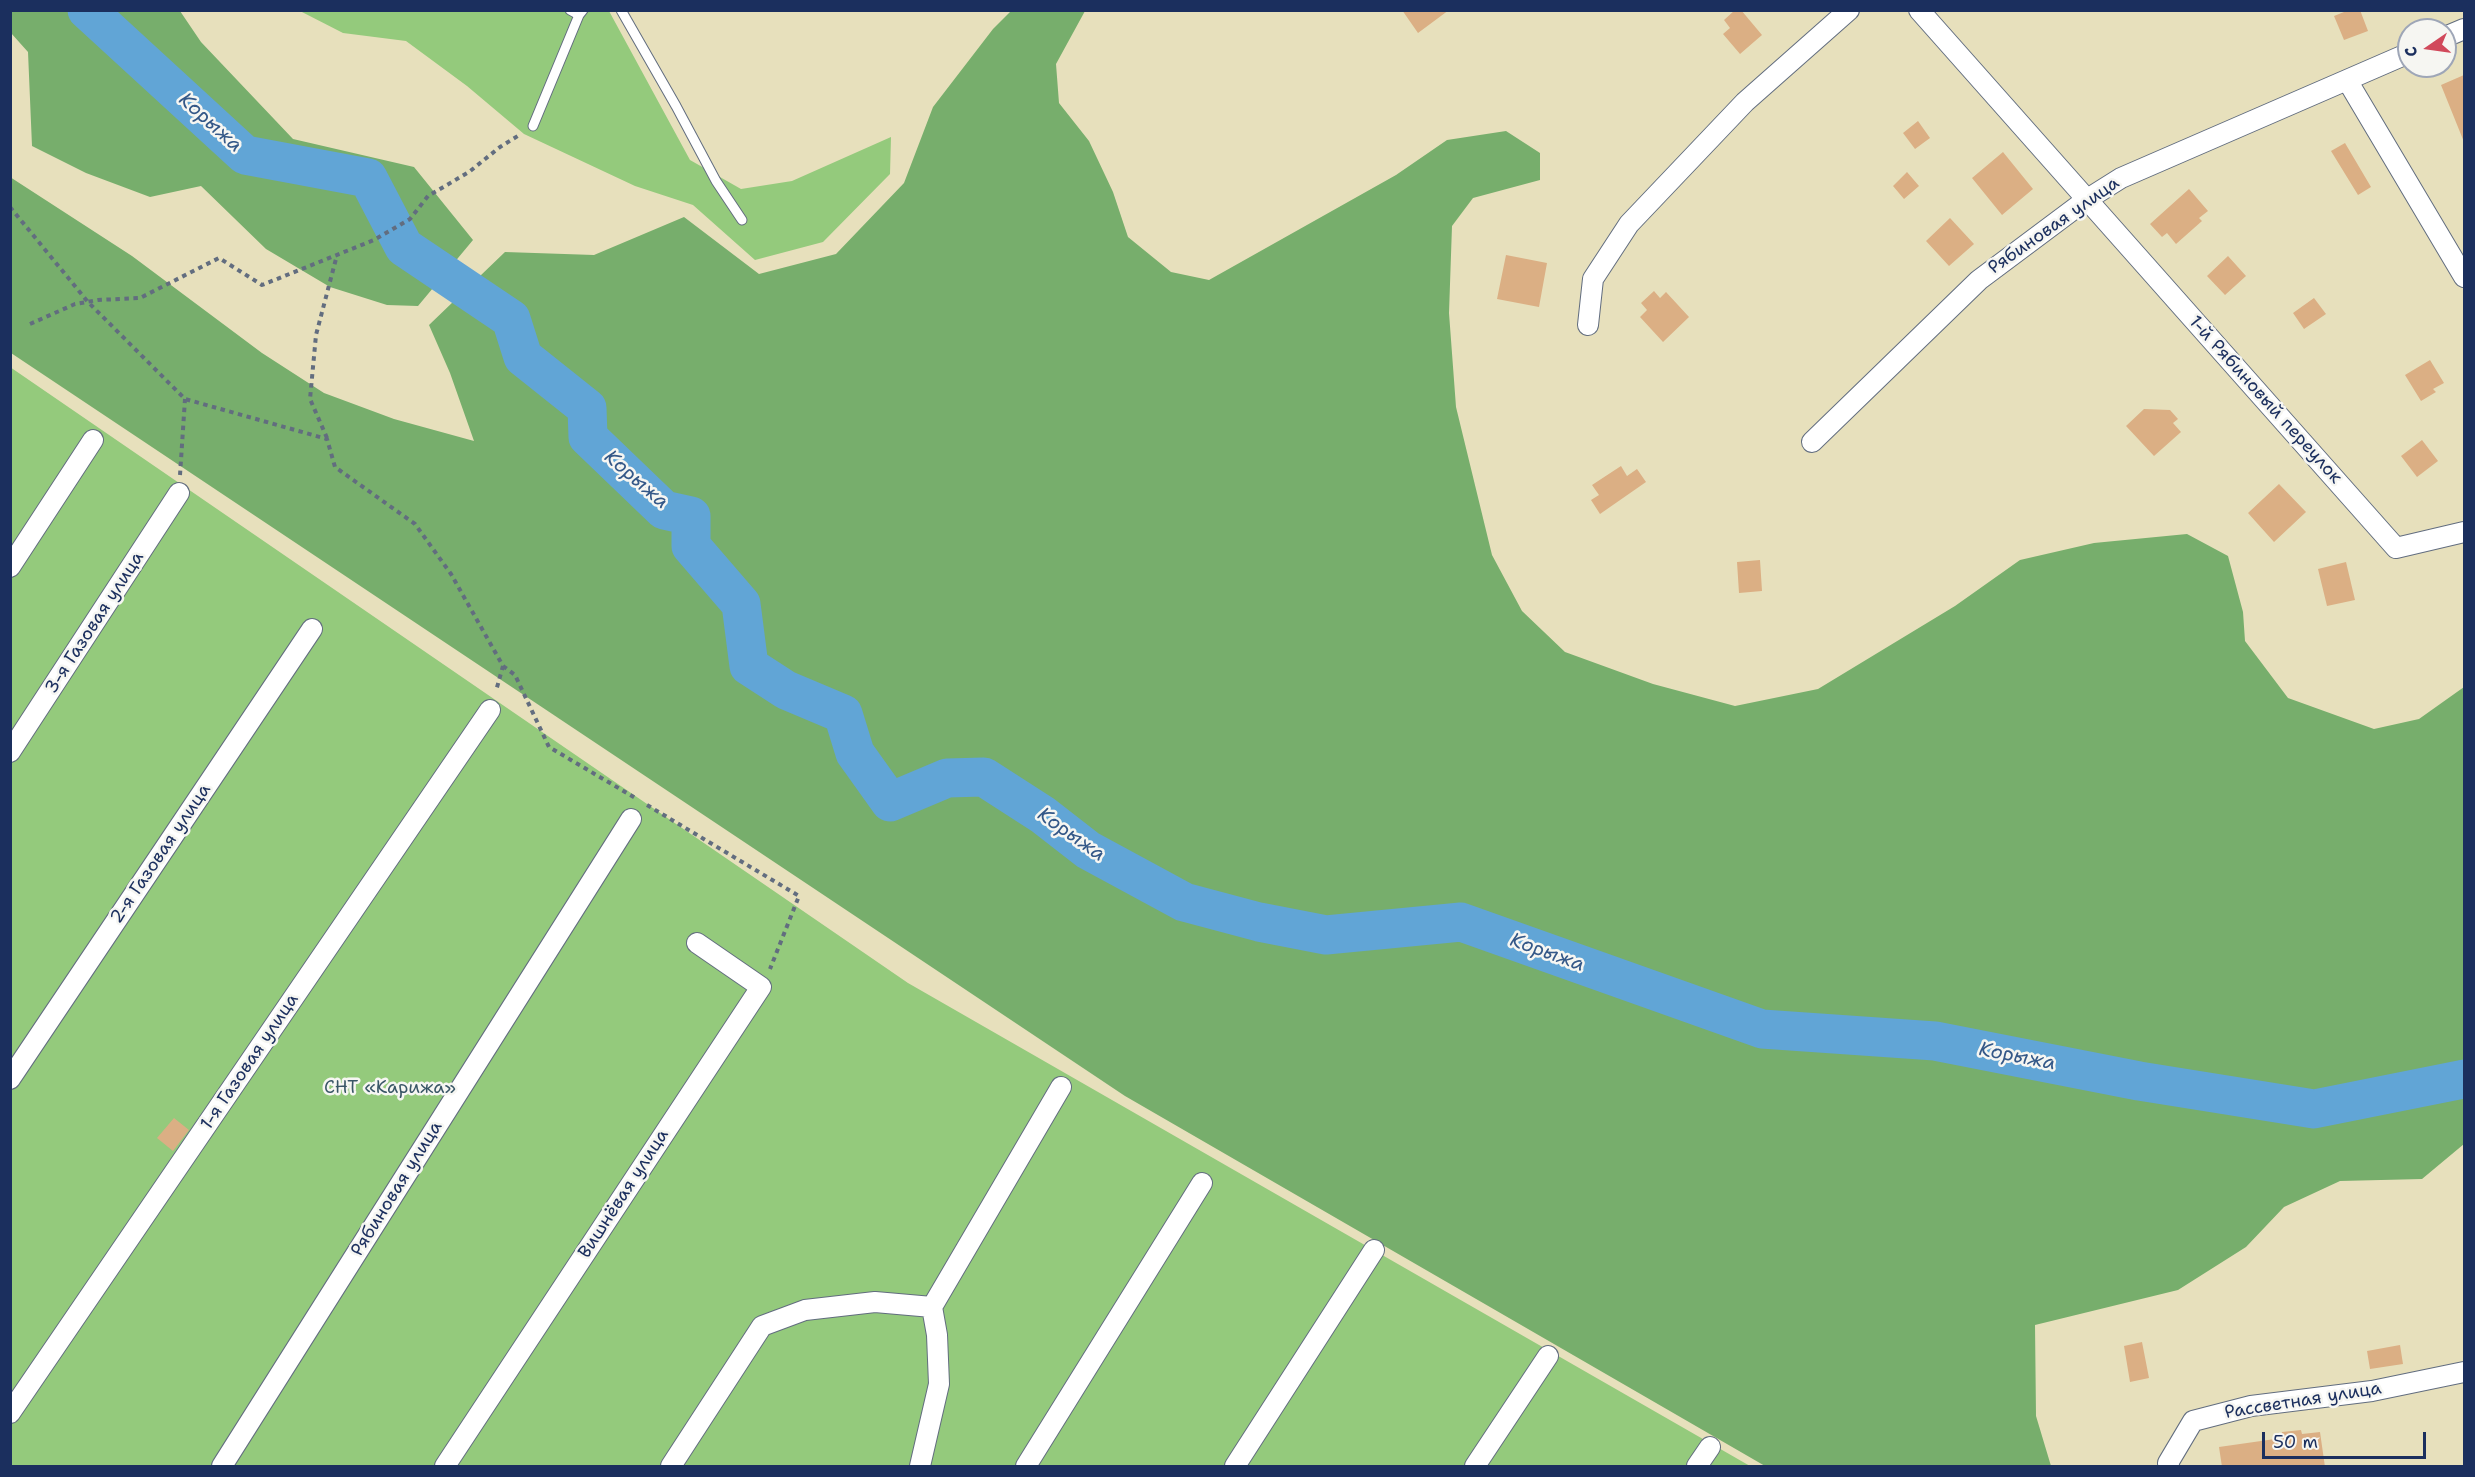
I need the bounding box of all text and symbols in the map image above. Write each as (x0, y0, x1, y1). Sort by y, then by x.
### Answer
north arrow (2397, 18, 2457, 78)
text: С (2400, 45, 2422, 59)
water label: Корыжа (173, 88, 247, 158)
street label: Рябиновая улица (1984, 173, 2124, 279)
street label: 1-й Рябиновый переулок (2184, 312, 2346, 488)
water label: Корыжа (599, 445, 673, 515)
street label: 3-я Газовая улица (41, 548, 149, 698)
street label: 2-я Газовая улица (106, 780, 216, 928)
water label: Корыжа (1032, 803, 1110, 867)
water label: Корыжа (1506, 928, 1588, 978)
street label: 1-я Газовая улица (196, 990, 304, 1134)
water label: Корыжа (1977, 1038, 2057, 1076)
park label: СНТ «Карижа» (324, 1077, 456, 1099)
street label: Рябиновая улица (347, 1117, 447, 1261)
street label: Вишнёвая улица (574, 1125, 674, 1263)
street label: Рассветная улица (2223, 1378, 2383, 1424)
scale bar (2265, 1420, 2428, 1458)
text: 50 m (2273, 1430, 2318, 1454)

